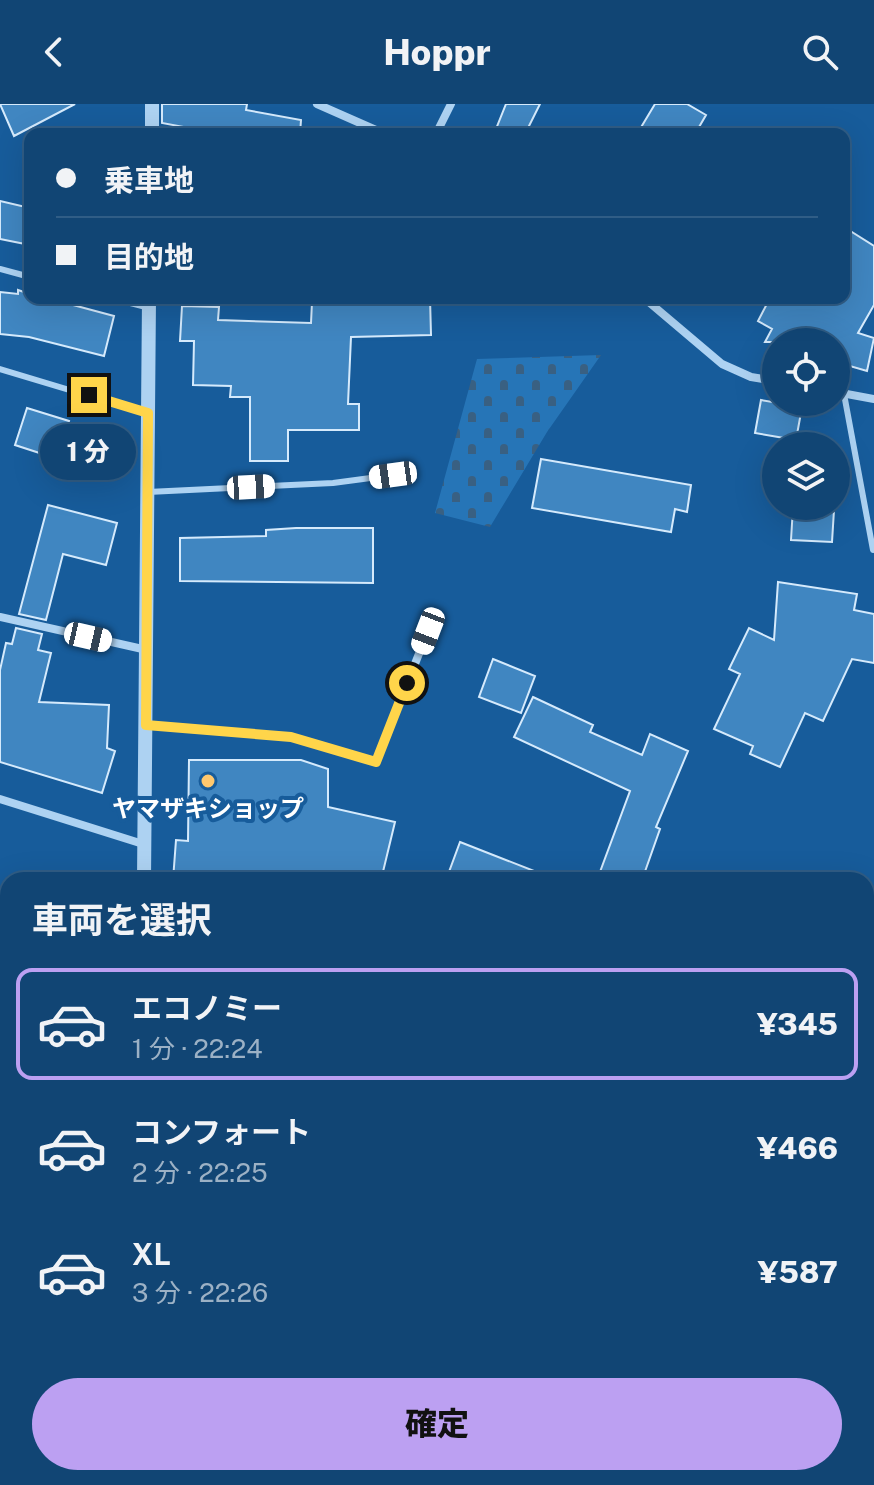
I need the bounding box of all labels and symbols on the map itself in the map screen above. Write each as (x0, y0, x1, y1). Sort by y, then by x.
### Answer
route end (71, 377, 107, 413)
callout: 1 分 (41, 423, 137, 479)
car (368, 460, 418, 490)
car (226, 474, 276, 500)
car (408, 604, 448, 658)
car (62, 620, 114, 654)
route start (389, 665, 425, 701)
marker: ヤマザキショップ (199, 772, 217, 790)
place label: ヤマザキショップ (112, 794, 304, 822)

